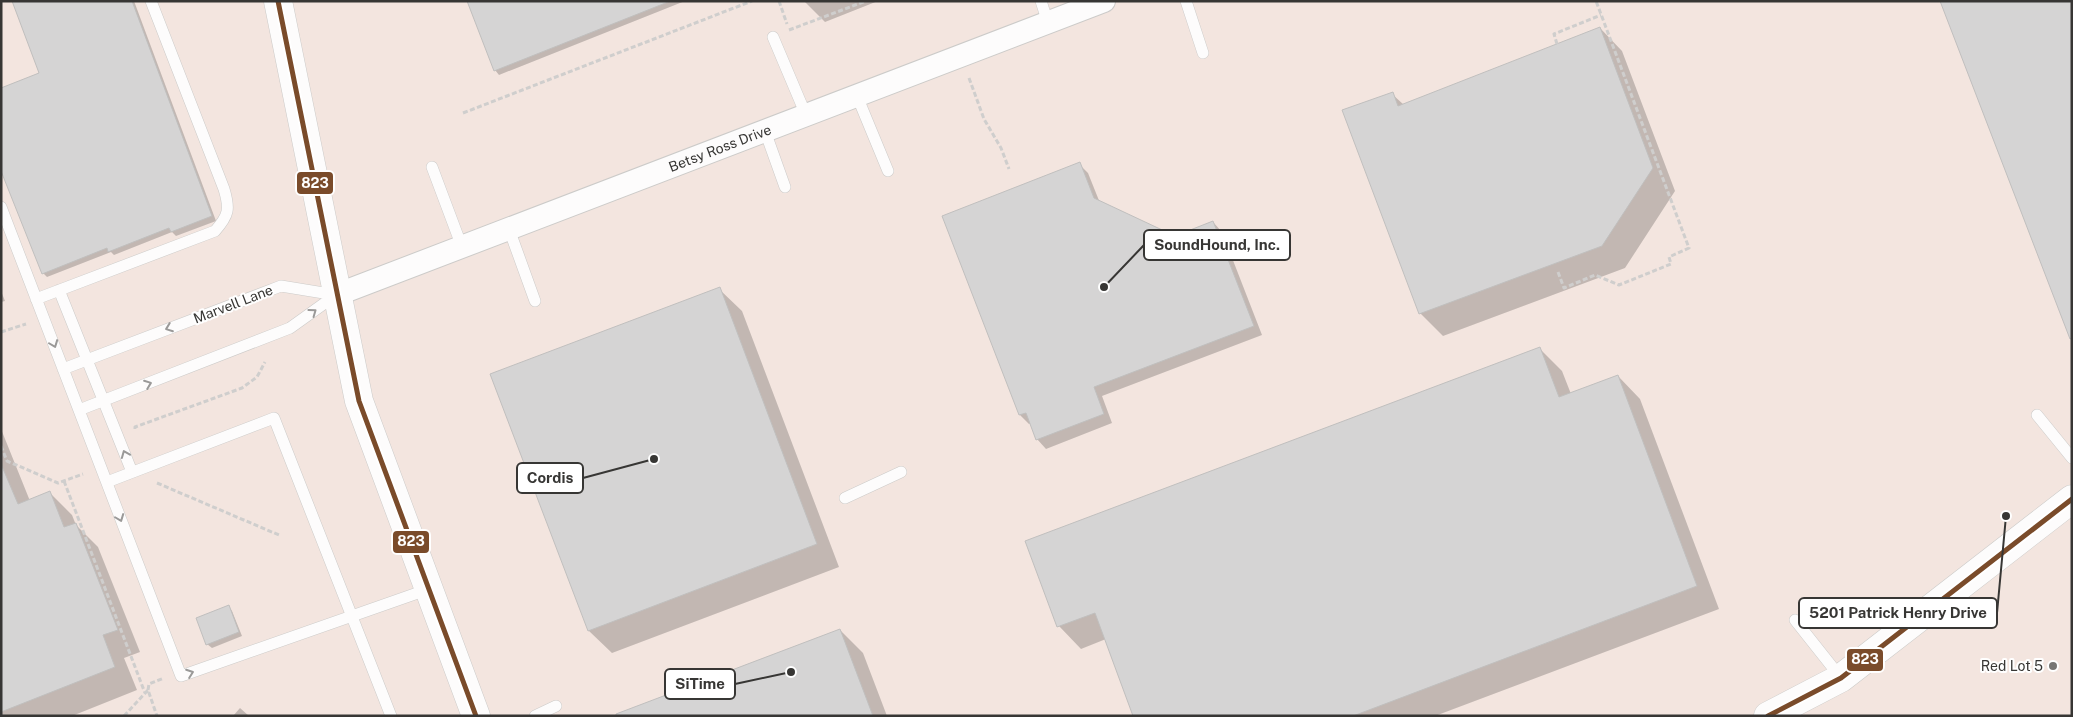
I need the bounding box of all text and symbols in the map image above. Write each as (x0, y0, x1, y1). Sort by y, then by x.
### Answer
street label: Betsy Ross Drive (666, 121, 773, 175)
line badge: 823 (296, 171, 334, 195)
text: 823 (301, 175, 329, 191)
callout: SoundHound, Inc. (1144, 230, 1290, 260)
text: SoundHound, Inc. (1154, 236, 1280, 253)
street label: Marvell Lane (191, 281, 275, 327)
one-way arrow (307, 309, 316, 317)
one-way arrow (166, 322, 174, 332)
one-way arrow (48, 339, 58, 348)
one-way arrow (143, 379, 152, 390)
one-way arrow (120, 450, 131, 459)
callout: Cordis (517, 463, 583, 493)
text: Cordis (527, 469, 573, 486)
one-way arrow (114, 513, 124, 521)
line badge: 823 (392, 530, 430, 554)
text: 823 (397, 533, 425, 549)
callout: 5201 Patrick Henry Drive (1799, 598, 1997, 628)
text: 5201 Patrick Henry Drive (1809, 604, 1987, 621)
line badge: 823 (1846, 648, 1884, 672)
text: 823 (1851, 651, 1879, 667)
place label: Red Lot 5 (1981, 658, 2043, 674)
marker: Red Lot 5 (2047, 660, 2059, 672)
one-way arrow (186, 669, 194, 679)
callout: SiTime (665, 669, 735, 699)
text: SiTime (675, 675, 725, 692)

